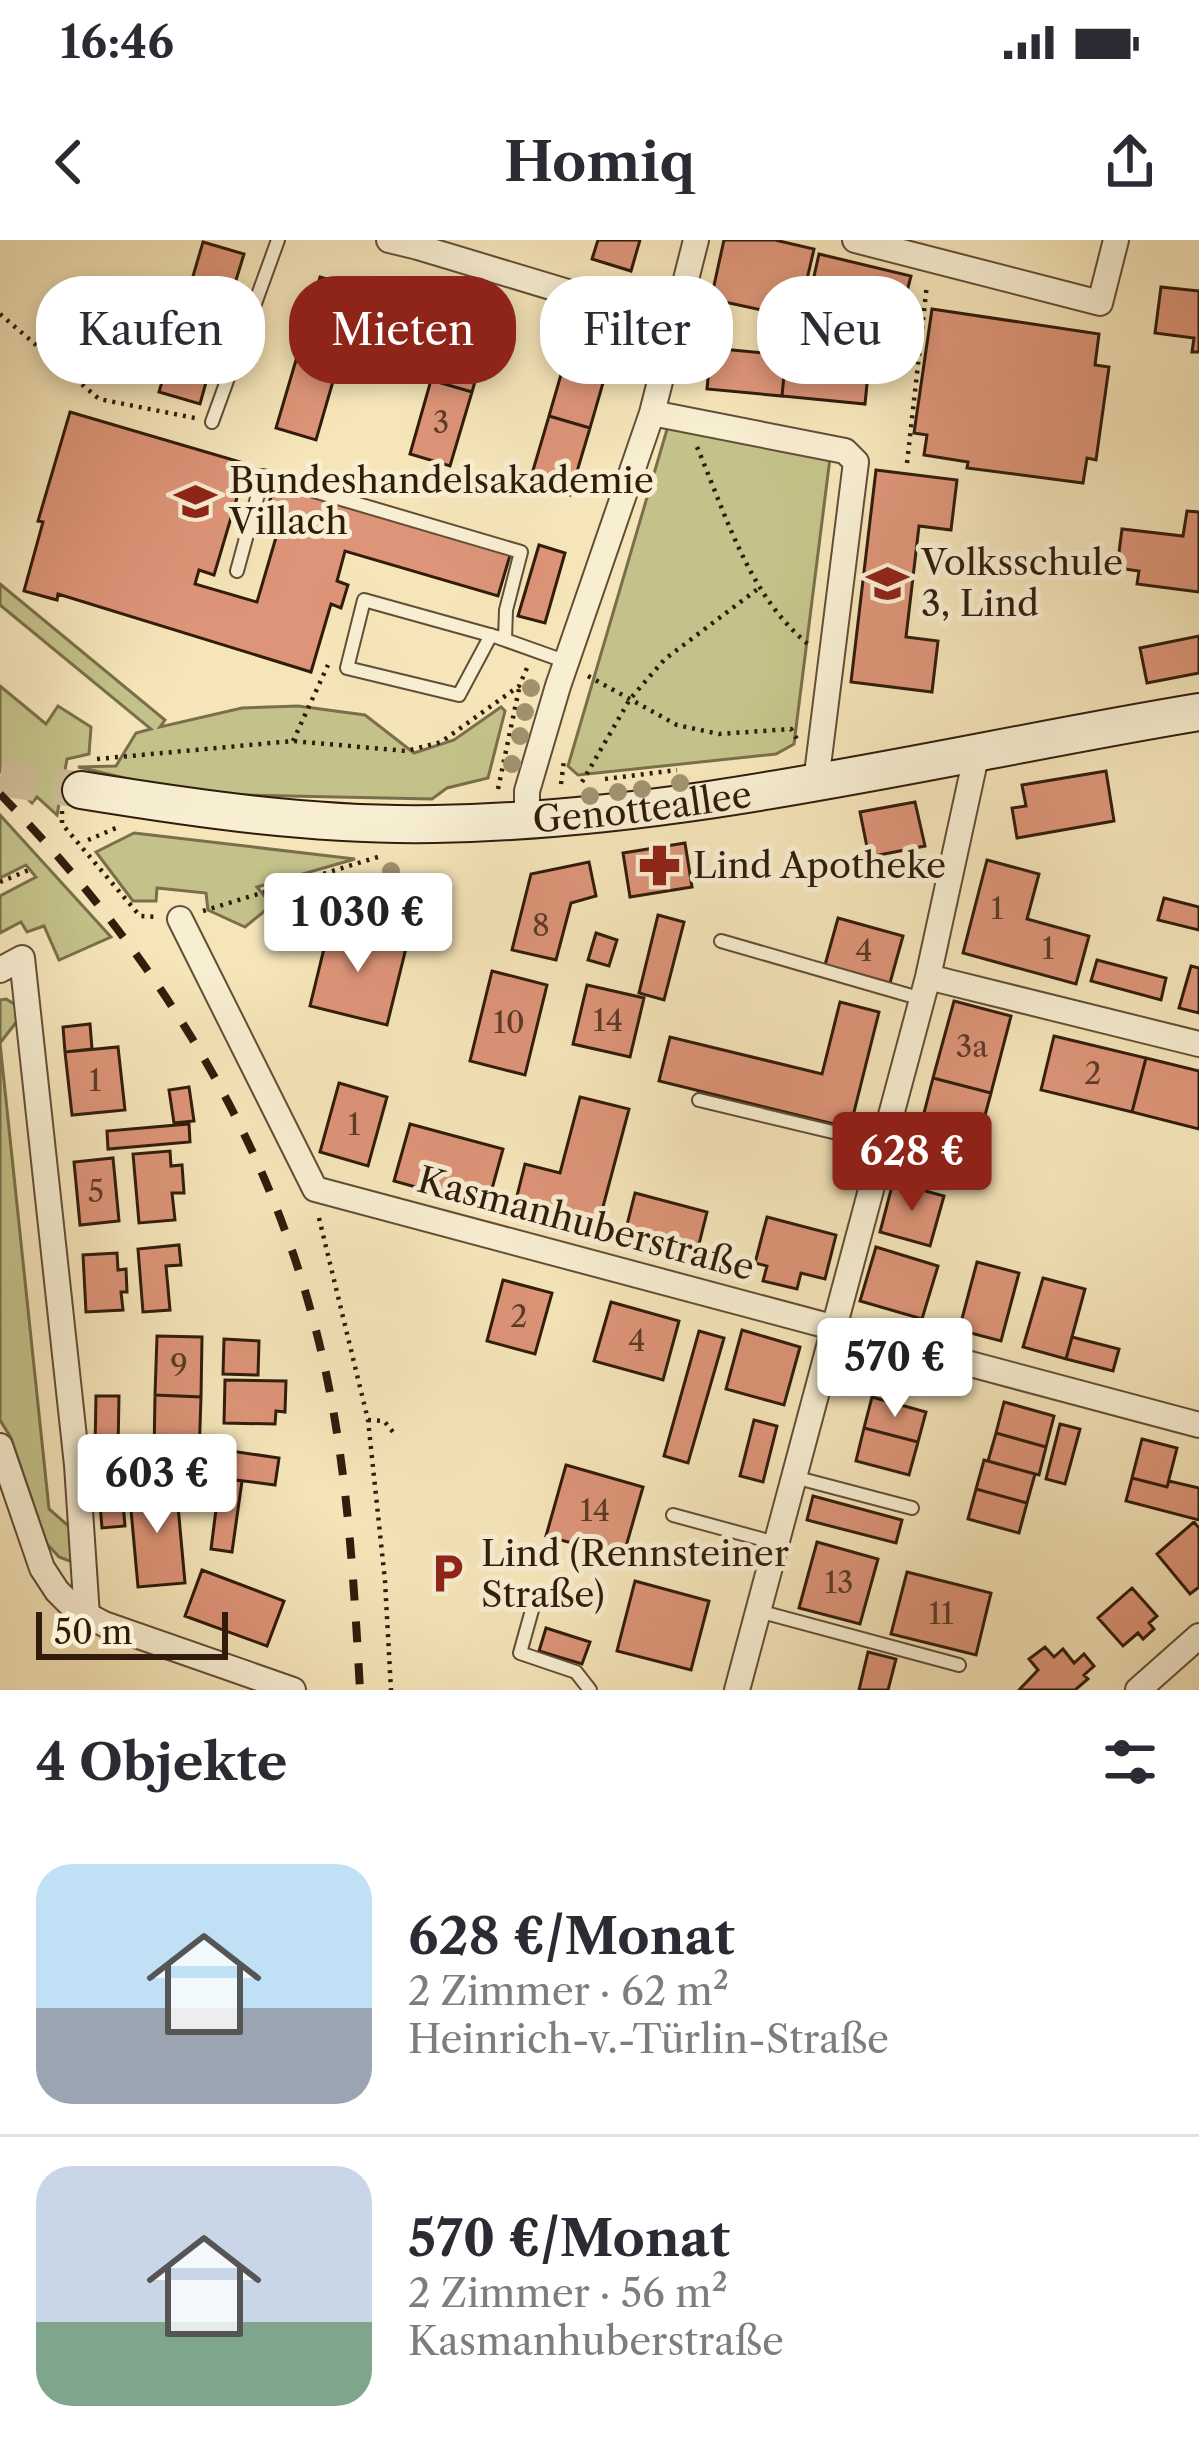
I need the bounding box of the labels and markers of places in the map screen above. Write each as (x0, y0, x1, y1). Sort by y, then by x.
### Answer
place label: Bundeshandelsakademie Villach (228, 458, 654, 543)
school or university icon: Bundeshandelsakademie Villach (172, 478, 218, 524)
place label: Volksschule 3, Lind (920, 540, 1123, 625)
school or university icon: Volksschule 3, Lind (864, 560, 910, 606)
pharmacy icon: Lind Apotheke (636, 842, 682, 888)
place label: Lind Apotheke (693, 843, 946, 887)
pin: 1 030 € (247, 873, 469, 975)
pin: 628 € (828, 1112, 996, 1214)
pin: 570 € (811, 1318, 979, 1420)
pin: 603 € (73, 1434, 241, 1536)
place label: Lind (Rennsteiner Straße) (481, 1531, 789, 1616)
parking icon: Lind (Rennsteiner Straße) (424, 1551, 470, 1597)

